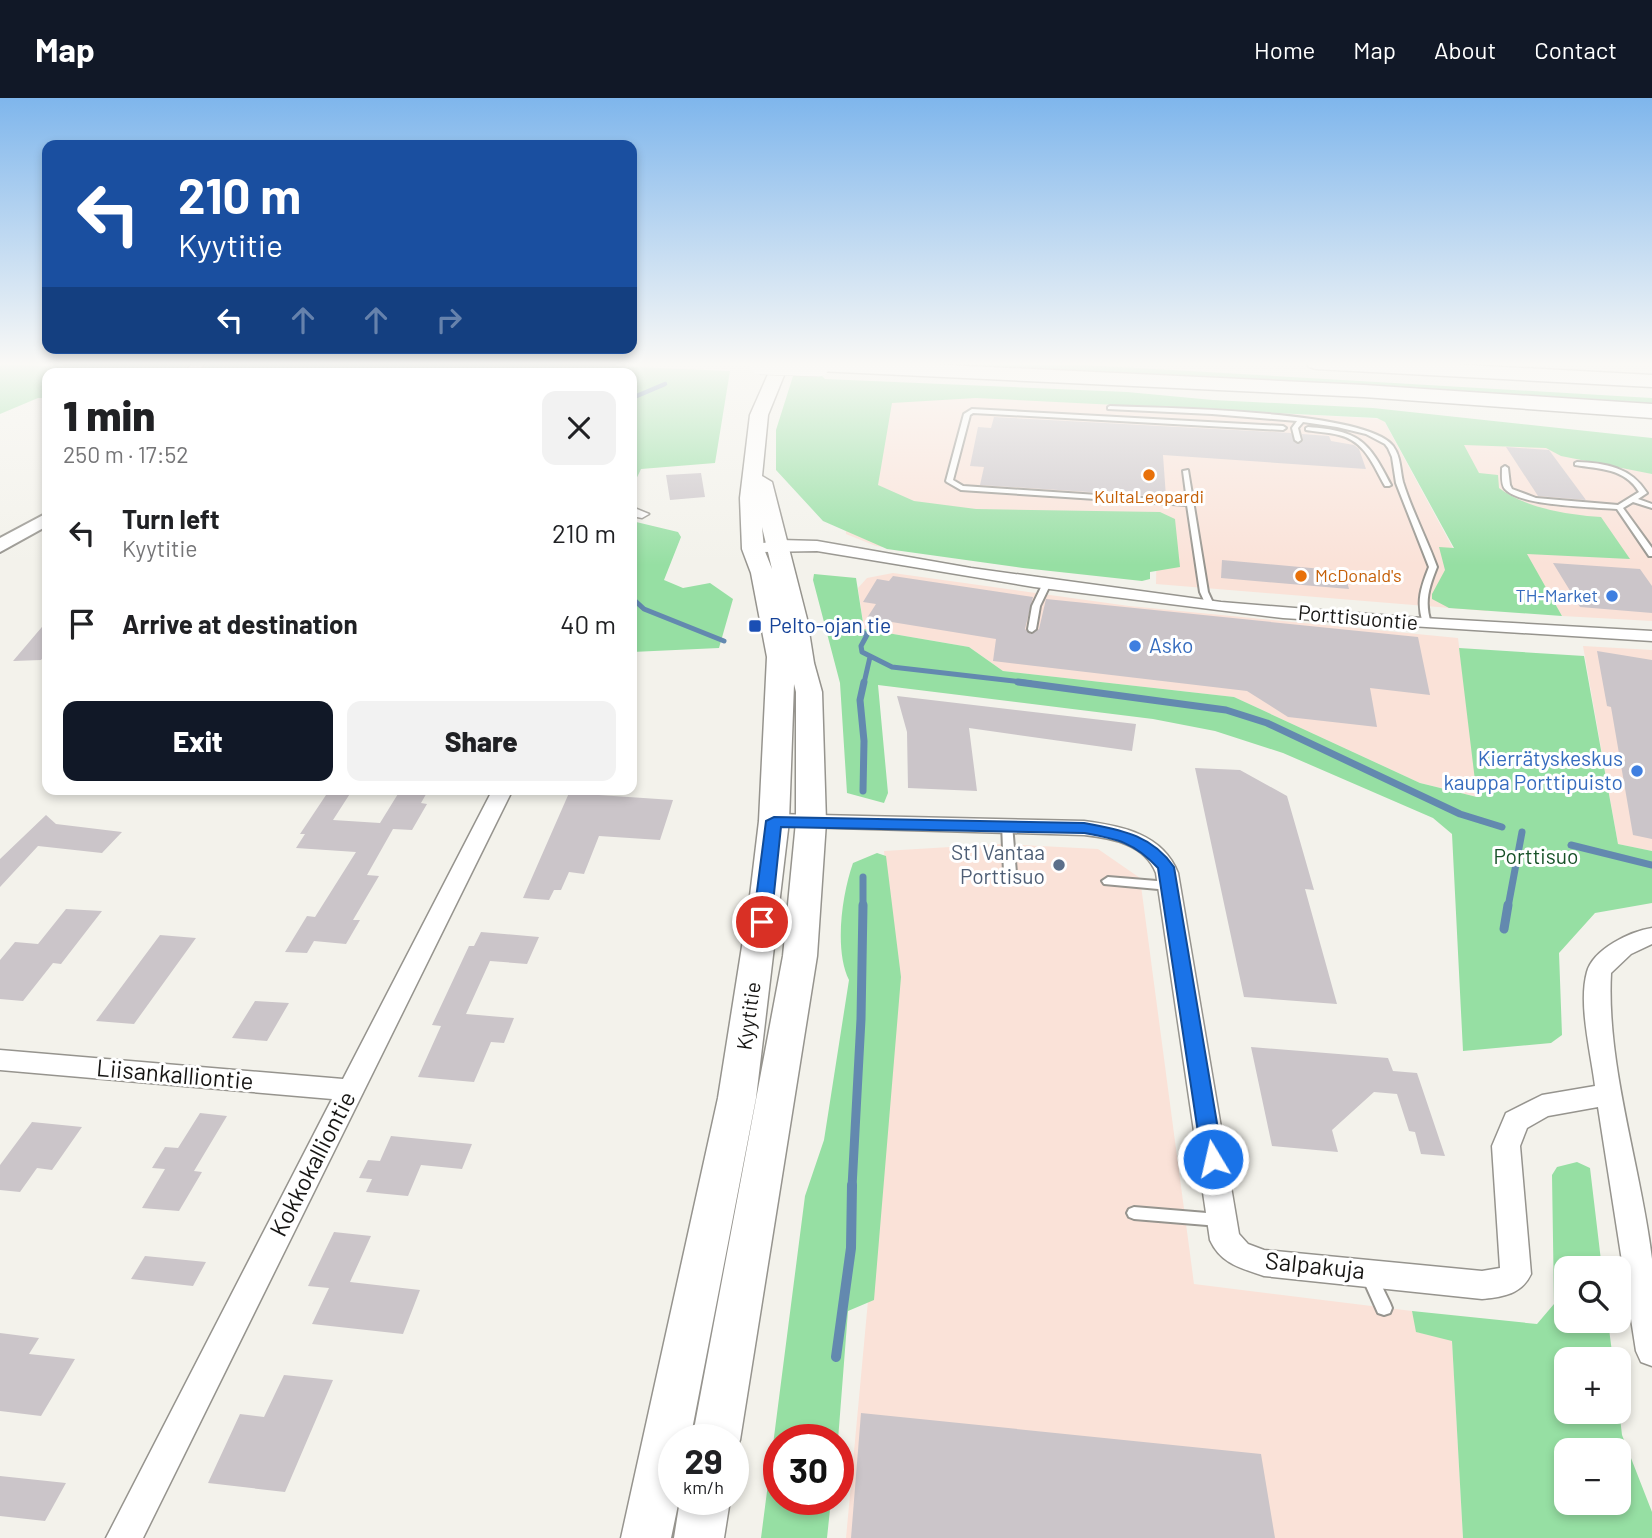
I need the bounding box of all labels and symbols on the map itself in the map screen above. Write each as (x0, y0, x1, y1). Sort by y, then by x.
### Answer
marker: KultaLeopardi (1141, 467, 1157, 483)
place label: KultaLeopardi (1094, 485, 1204, 507)
place label: McDonald's (1315, 564, 1402, 586)
marker: McDonald's (1293, 568, 1309, 584)
place label: TH-Market (1516, 584, 1598, 606)
marker: TH-Market (1604, 588, 1620, 604)
street label: Porttisuontie (1297, 599, 1419, 634)
place label: Pelto-ojan tie (769, 612, 891, 637)
marker: Pelto-ojan tie (747, 618, 763, 634)
place label: Asko (1149, 632, 1193, 657)
marker: Asko (1127, 638, 1143, 654)
place label: Kierrätyskeskus kauppa Porttipuisto (1443, 745, 1623, 794)
marker: Kierrätyskeskus kauppa Porttipuisto (1629, 763, 1645, 779)
place label: St1 Vantaa Porttisuo (951, 839, 1045, 888)
park label: Porttisuo (1494, 843, 1578, 868)
marker: St1 Vantaa Porttisuo (1051, 857, 1067, 873)
pin (732, 892, 792, 952)
street label: Kyytitie (730, 980, 765, 1052)
street label: Liisankalliontie (95, 1052, 255, 1095)
street label: Kokkokalliontie (263, 1086, 361, 1241)
position arrow (1176, 1122, 1250, 1196)
street label: Salpakuja (1264, 1245, 1367, 1284)
speed limit sign: 30 (763, 1424, 854, 1515)

